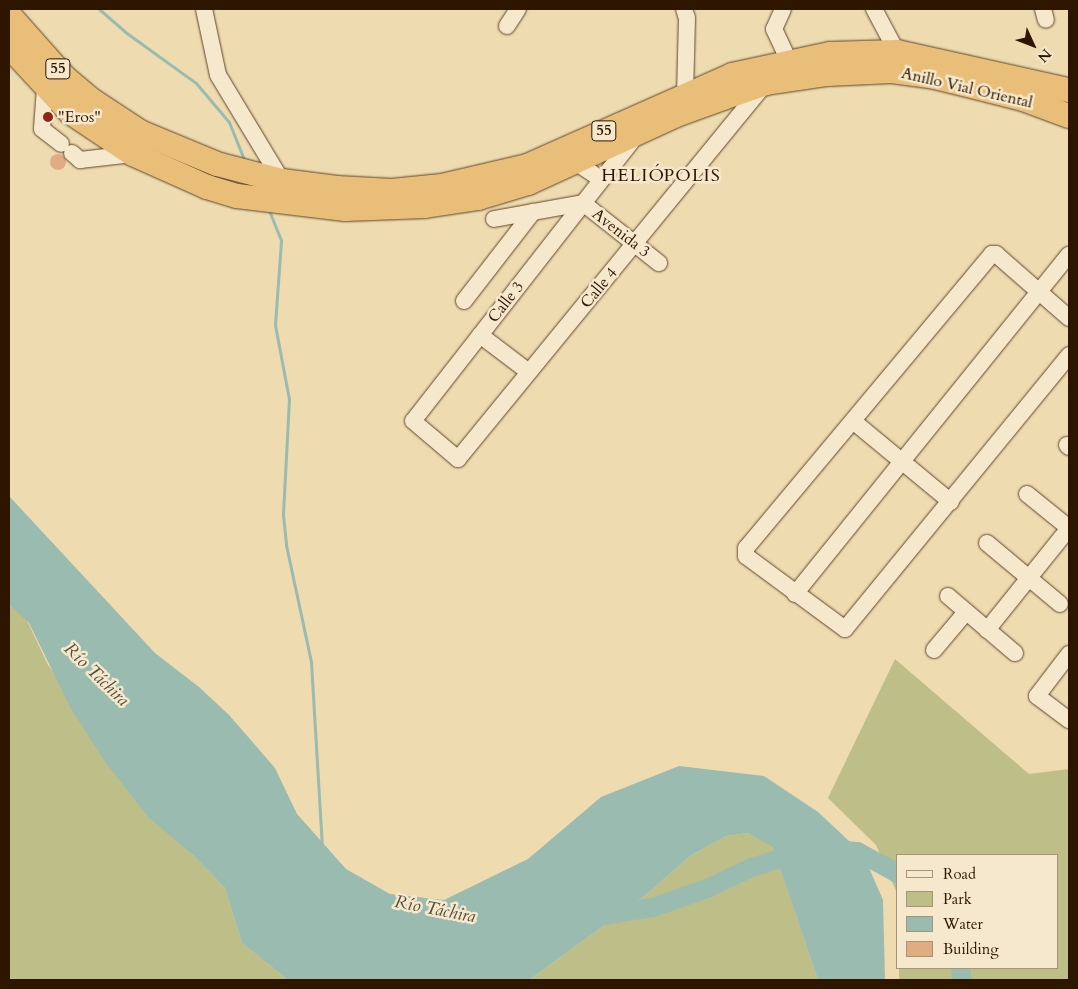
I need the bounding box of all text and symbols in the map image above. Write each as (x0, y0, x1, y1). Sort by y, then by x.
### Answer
north arrow (1008, 20, 1058, 70)
text: N (1033, 45, 1055, 66)
road number: 55 (44, 56, 72, 82)
street label: Anillo Vial Oriental (899, 64, 1035, 112)
place label: "Eros" (58, 107, 101, 127)
marker: "Eros" (42, 111, 54, 123)
road number: 55 (590, 118, 618, 144)
district label: HELIÓPOLIS (600, 165, 722, 187)
street label: Avenida 3 (588, 204, 654, 262)
street label: Calle 4 (577, 264, 621, 312)
street label: Calle 3 (484, 278, 528, 326)
water label: Río Táchira (59, 639, 133, 711)
legend (896, 854, 1058, 969)
text: Road (943, 864, 976, 884)
text: Park (943, 889, 972, 909)
water label: Río Táchira (393, 892, 477, 928)
text: Water (943, 914, 983, 934)
text: Building (943, 939, 999, 959)

